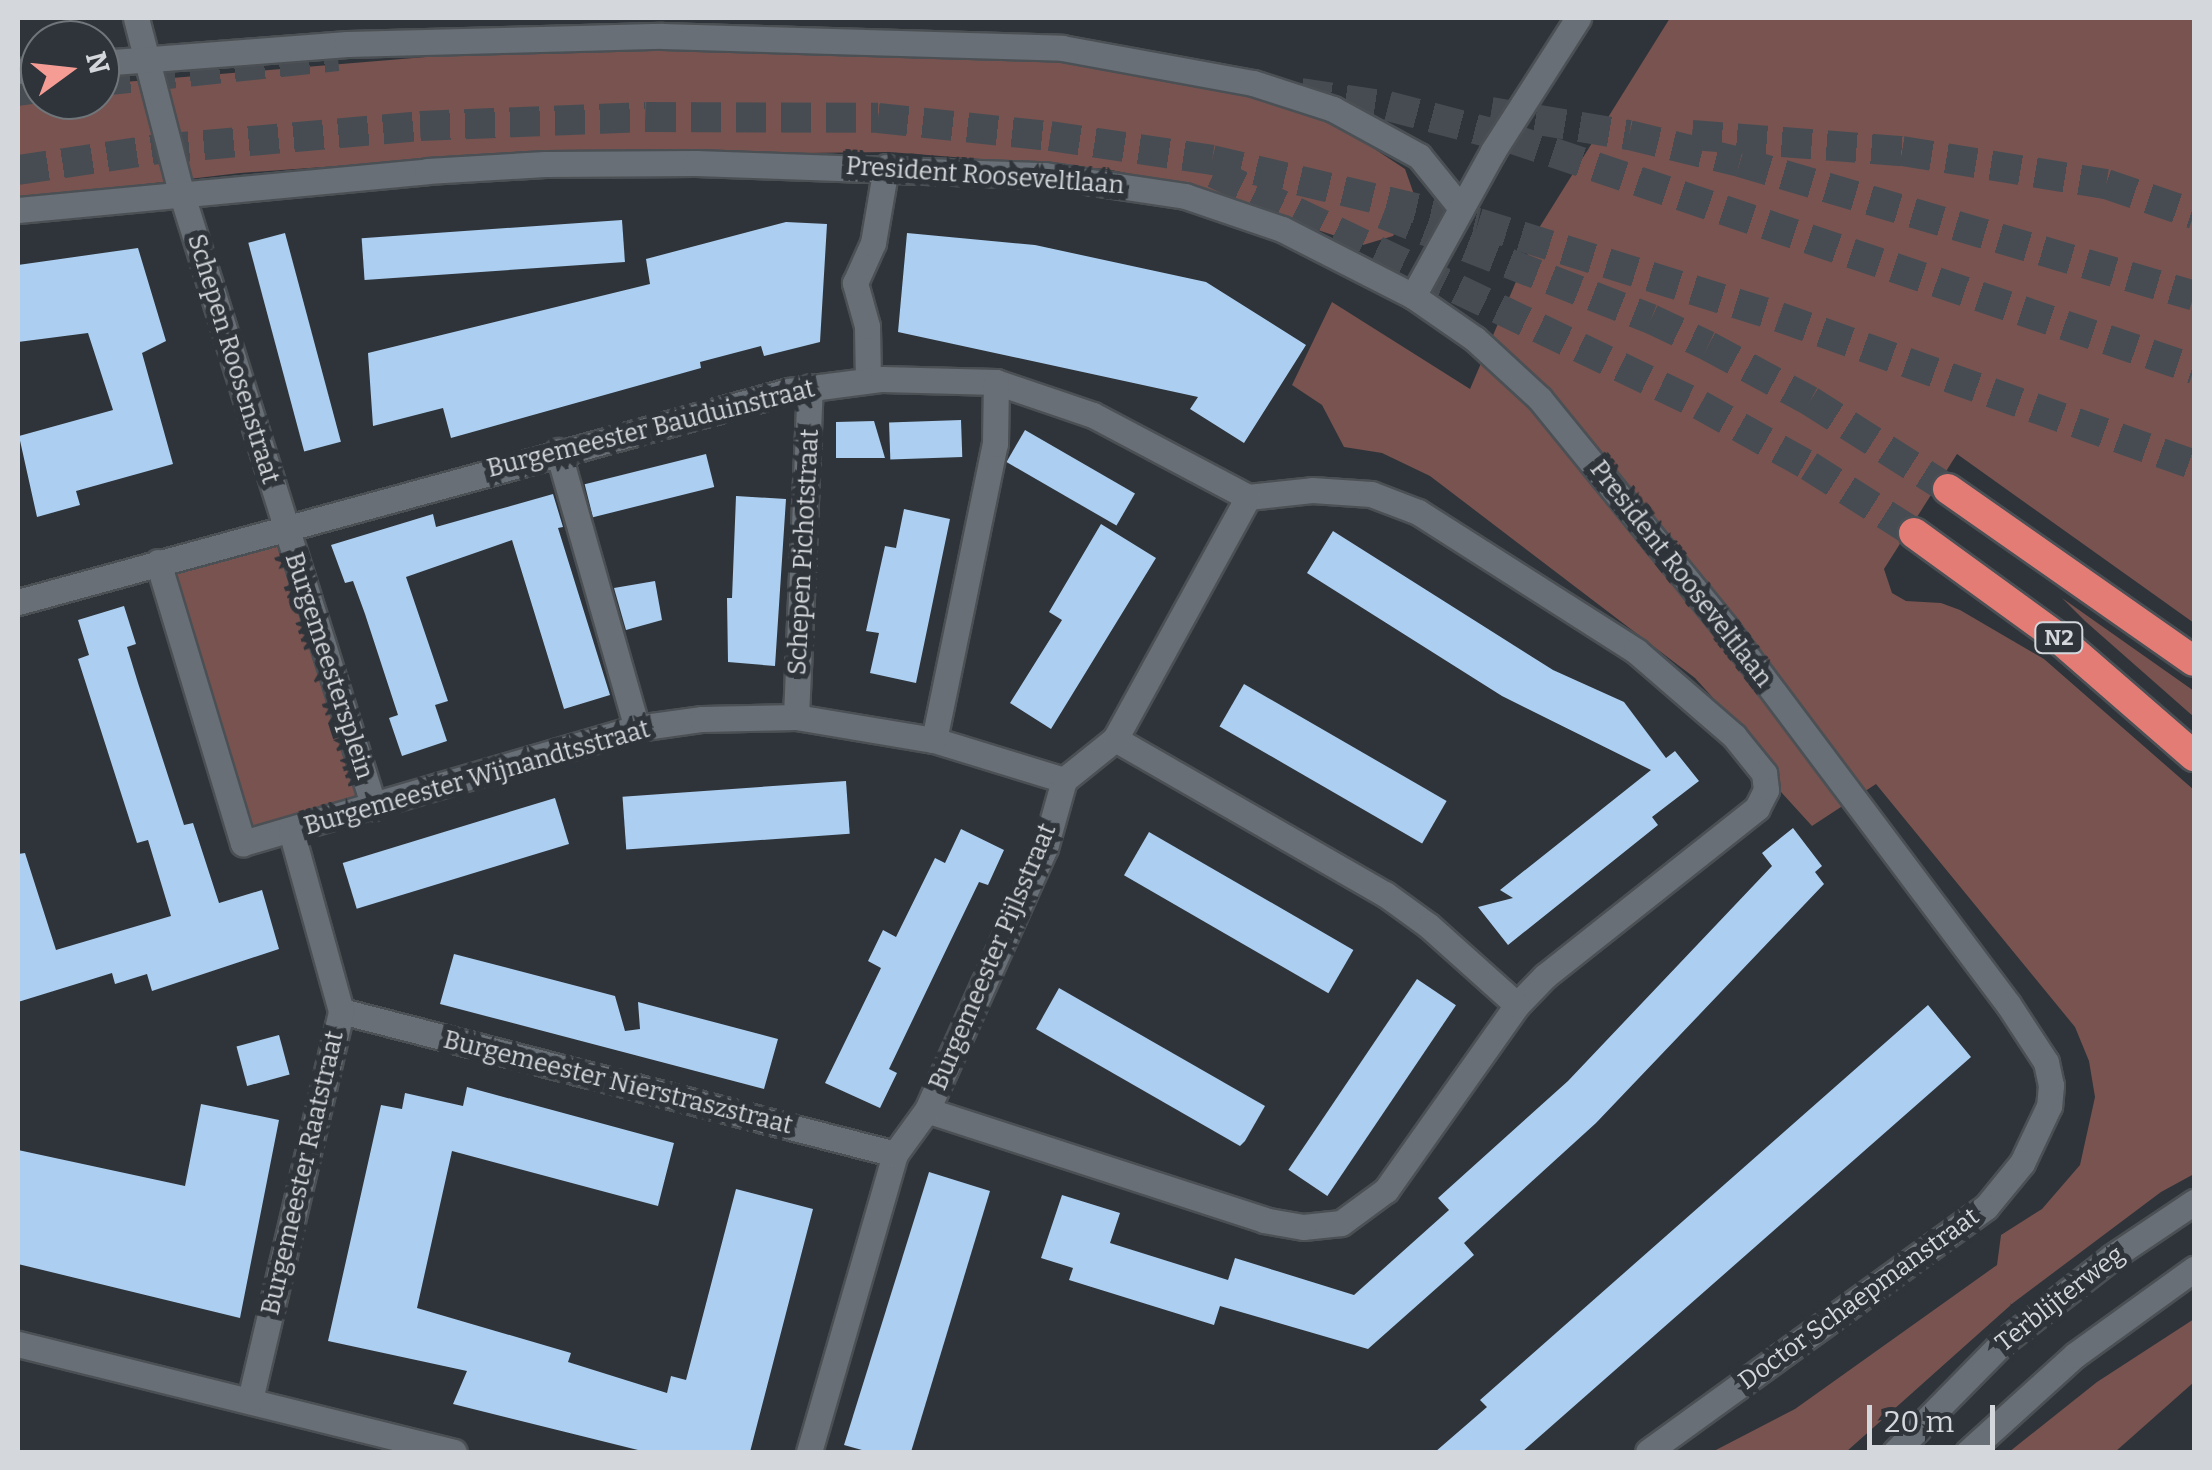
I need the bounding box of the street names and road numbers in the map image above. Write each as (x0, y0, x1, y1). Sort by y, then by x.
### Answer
street label: President Rooseveltlaan (845, 151, 1125, 201)
street label: Schepen Roosenstraat (181, 231, 285, 487)
street label: Burgemeester Bauduinstraat (484, 374, 818, 484)
street label: Schepen Pichotstraat (783, 428, 825, 676)
street label: President Rooseveltlaan (1583, 455, 1779, 693)
street label: Burgemeestersplein (278, 549, 380, 783)
road number: N2 (2034, 621, 2084, 655)
street label: Burgemeester Wijnandtsstraat (301, 714, 653, 842)
street label: Burgemeester Pijlsstraat (923, 819, 1063, 1095)
street label: Burgemeester Nierstraszstraat (440, 1025, 796, 1141)
street label: Burgemeester Raatstraat (256, 1028, 350, 1318)
street label: Doctor Schaepmanstraat (1733, 1202, 1985, 1396)
street label: Terblijterweg (1990, 1240, 2130, 1358)

